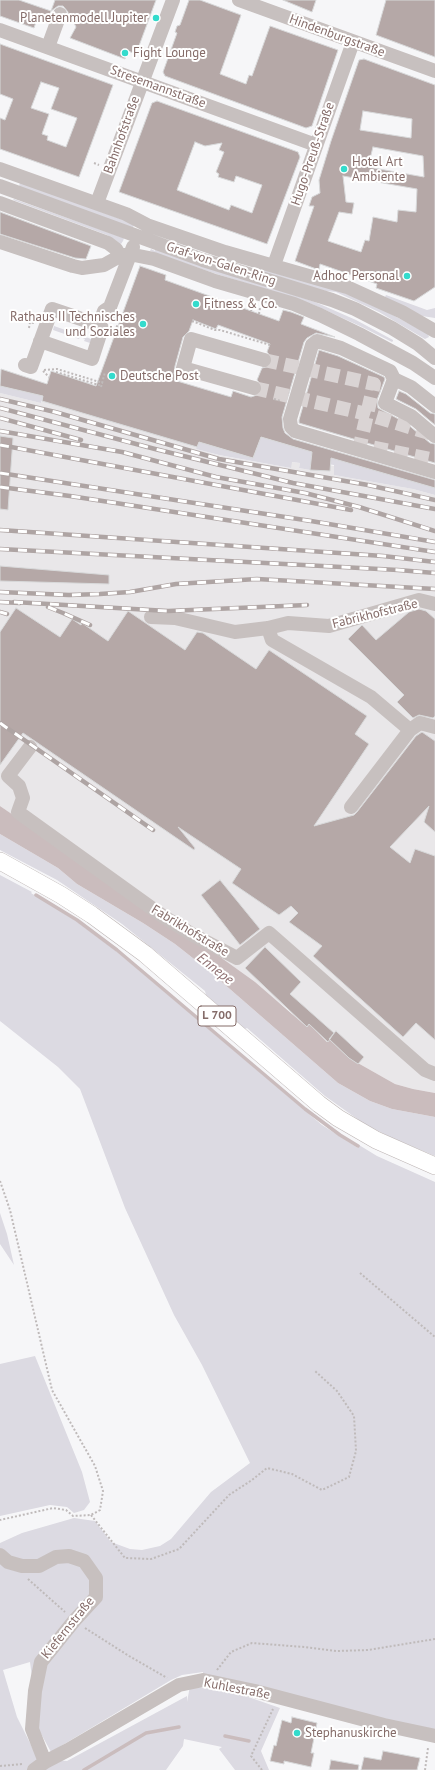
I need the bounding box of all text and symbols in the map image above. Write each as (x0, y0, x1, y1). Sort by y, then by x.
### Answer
place label: Planetenmodell Jupiter (20, 10, 148, 26)
street label: Hindenburgstraße (287, 11, 387, 61)
marker: Planetenmodell Jupiter (151, 13, 161, 23)
place label: Fight Lounge (133, 45, 206, 61)
marker: Fight Lounge (120, 48, 130, 58)
street label: Stresemannstraße (108, 62, 208, 112)
street label: Bahnhofstraße (101, 94, 143, 176)
street label: Hugo-Preuß-Straße (288, 100, 338, 208)
place label: Hotel Art Ambiente (352, 154, 405, 185)
marker: Hotel Art Ambiente (339, 164, 349, 174)
street label: Graf-von-Galen-Ring (164, 239, 278, 289)
place label: Adhoc Personal (313, 268, 399, 284)
marker: Adhoc Personal (402, 271, 412, 281)
place label: Fitness & Co. (204, 296, 277, 312)
marker: Fitness & Co. (191, 299, 201, 309)
place label: Rathaus II Technisches und Soziales (10, 309, 135, 340)
marker: Rathaus II Technisches und Soziales (138, 319, 148, 329)
place label: Deutsche Post (120, 368, 199, 384)
marker: Deutsche Post (107, 371, 117, 381)
street label: Fabrikhofstraße (331, 596, 419, 632)
street label: Fabrikhofstraße (149, 902, 231, 960)
water label: Ennepe (193, 950, 237, 988)
road number: L 700 (198, 1006, 236, 1026)
street label: Kiefernstraße (38, 1594, 98, 1662)
street label: Kuhlestraße (203, 1675, 271, 1703)
place label: Stephanuskirche (305, 1725, 397, 1741)
marker: Stephanuskirche (292, 1728, 302, 1738)

